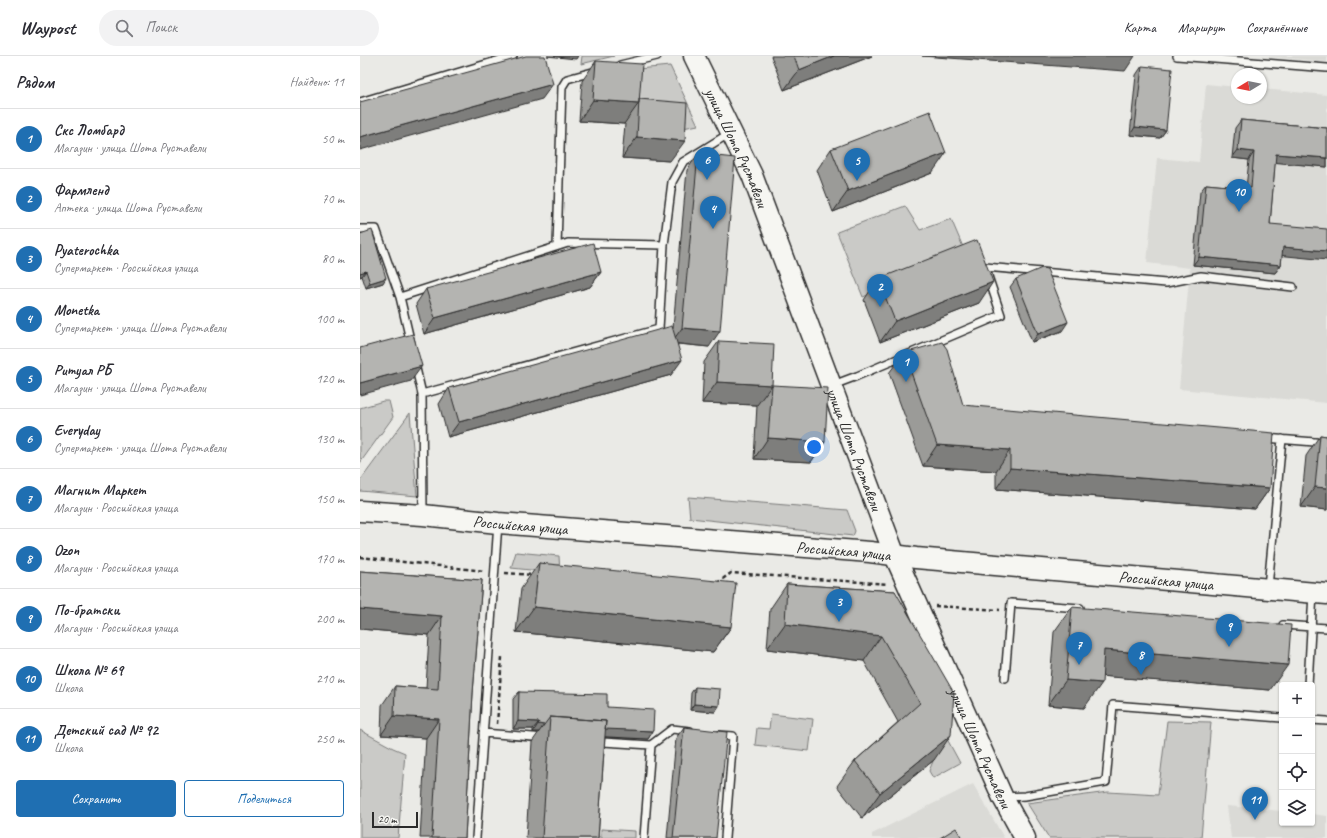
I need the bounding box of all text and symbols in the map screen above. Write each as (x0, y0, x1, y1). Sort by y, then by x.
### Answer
search box (99, 10, 379, 46)
text: Waypost (20, 16, 75, 40)
icon: search (113, 17, 135, 39)
text: Поиск (145, 18, 177, 37)
text: Карта (1124, 19, 1156, 36)
text: Маршрут (1178, 19, 1224, 36)
text: Сохранённые (1246, 19, 1307, 36)
north arrow (1231, 68, 1267, 104)
text: Рядом (16, 72, 54, 93)
text: Найдено: 11 (290, 74, 344, 90)
street label: улица Шота Руставели (700, 84, 773, 211)
text: Скс Ломбард (54, 121, 124, 140)
text: 1 (26, 131, 32, 147)
text: 50 m (322, 131, 344, 147)
text: Магазин · улица Шота Руставели (54, 140, 206, 156)
pin: 6 (694, 147, 720, 180)
pin: 5 (844, 148, 870, 181)
pin: 10 (1226, 179, 1252, 212)
text: Фармленд (54, 181, 109, 200)
text: 2 (26, 191, 32, 207)
text: 70 m (322, 191, 344, 207)
pin: 4 (700, 196, 726, 229)
text: Аптека · улица Шота Руставели (54, 200, 201, 216)
text: Pyaterochka (54, 241, 118, 260)
text: 3 (26, 251, 32, 267)
text: 80 m (322, 251, 344, 267)
text: Супермаркет · Российская улица (54, 260, 198, 276)
pin: 2 (867, 274, 893, 307)
text: Monetka (54, 301, 99, 320)
text: 4 (26, 311, 32, 327)
text: 100 m (316, 311, 344, 327)
text: Супермаркет · улица Шота Руставели (54, 320, 226, 336)
pin: 1 (893, 349, 919, 382)
text: Ритуал РБ (54, 361, 112, 380)
text: 5 (26, 371, 32, 387)
text: 120 m (316, 371, 344, 387)
text: Магазин · улица Шота Руставели (54, 380, 206, 396)
street label: улица Шота Руставели (821, 384, 886, 515)
text: Everyday (54, 421, 100, 440)
text: 6 (26, 431, 32, 447)
text: 130 m (316, 431, 344, 447)
your location (804, 437, 824, 457)
text: Супермаркет · улица Шота Руставели (54, 440, 226, 456)
text: Магнит Маркет (54, 481, 146, 500)
text: 7 (26, 491, 32, 507)
text: 150 m (316, 491, 344, 507)
text: Магазин · Российская улица (54, 500, 178, 516)
street label: Российская улица (472, 511, 570, 540)
street label: Российская улица (795, 537, 893, 566)
text: Ozon (54, 541, 79, 560)
text: 8 (26, 551, 32, 567)
text: 170 m (316, 551, 344, 567)
text: Магазин · Российская улица (54, 560, 178, 576)
street label: Российская улица (1118, 567, 1216, 595)
pin: 3 (826, 589, 852, 622)
text: По-братски (54, 601, 120, 620)
text: 9 (26, 611, 32, 627)
text: 200 m (316, 611, 344, 627)
pin: 9 (1216, 614, 1242, 647)
text: Магазин · Российская улица (54, 620, 178, 636)
pin: 7 (1066, 632, 1092, 665)
pin: 8 (1128, 642, 1154, 675)
text: Школа № 69 (54, 661, 123, 680)
text: 10 (23, 671, 35, 687)
text: 210 m (316, 671, 344, 687)
text: Школа (54, 680, 83, 696)
map controls (1279, 682, 1315, 826)
button: + (1279, 682, 1315, 718)
street label: улица Шота Руставели (944, 684, 1016, 813)
button: − (1279, 718, 1315, 754)
text: Детский сад № 92 (54, 721, 158, 740)
text: 11 (23, 731, 35, 747)
text: 250 m (316, 731, 344, 747)
text: Школа (54, 740, 83, 756)
button: locate (1279, 754, 1315, 790)
button: Сохранить (16, 780, 176, 817)
button: Поделиться (184, 780, 344, 817)
pin: 11 (1242, 787, 1268, 820)
button: layers (1279, 790, 1315, 826)
scale bar (372, 810, 418, 829)
text: 20 m (378, 812, 397, 826)

